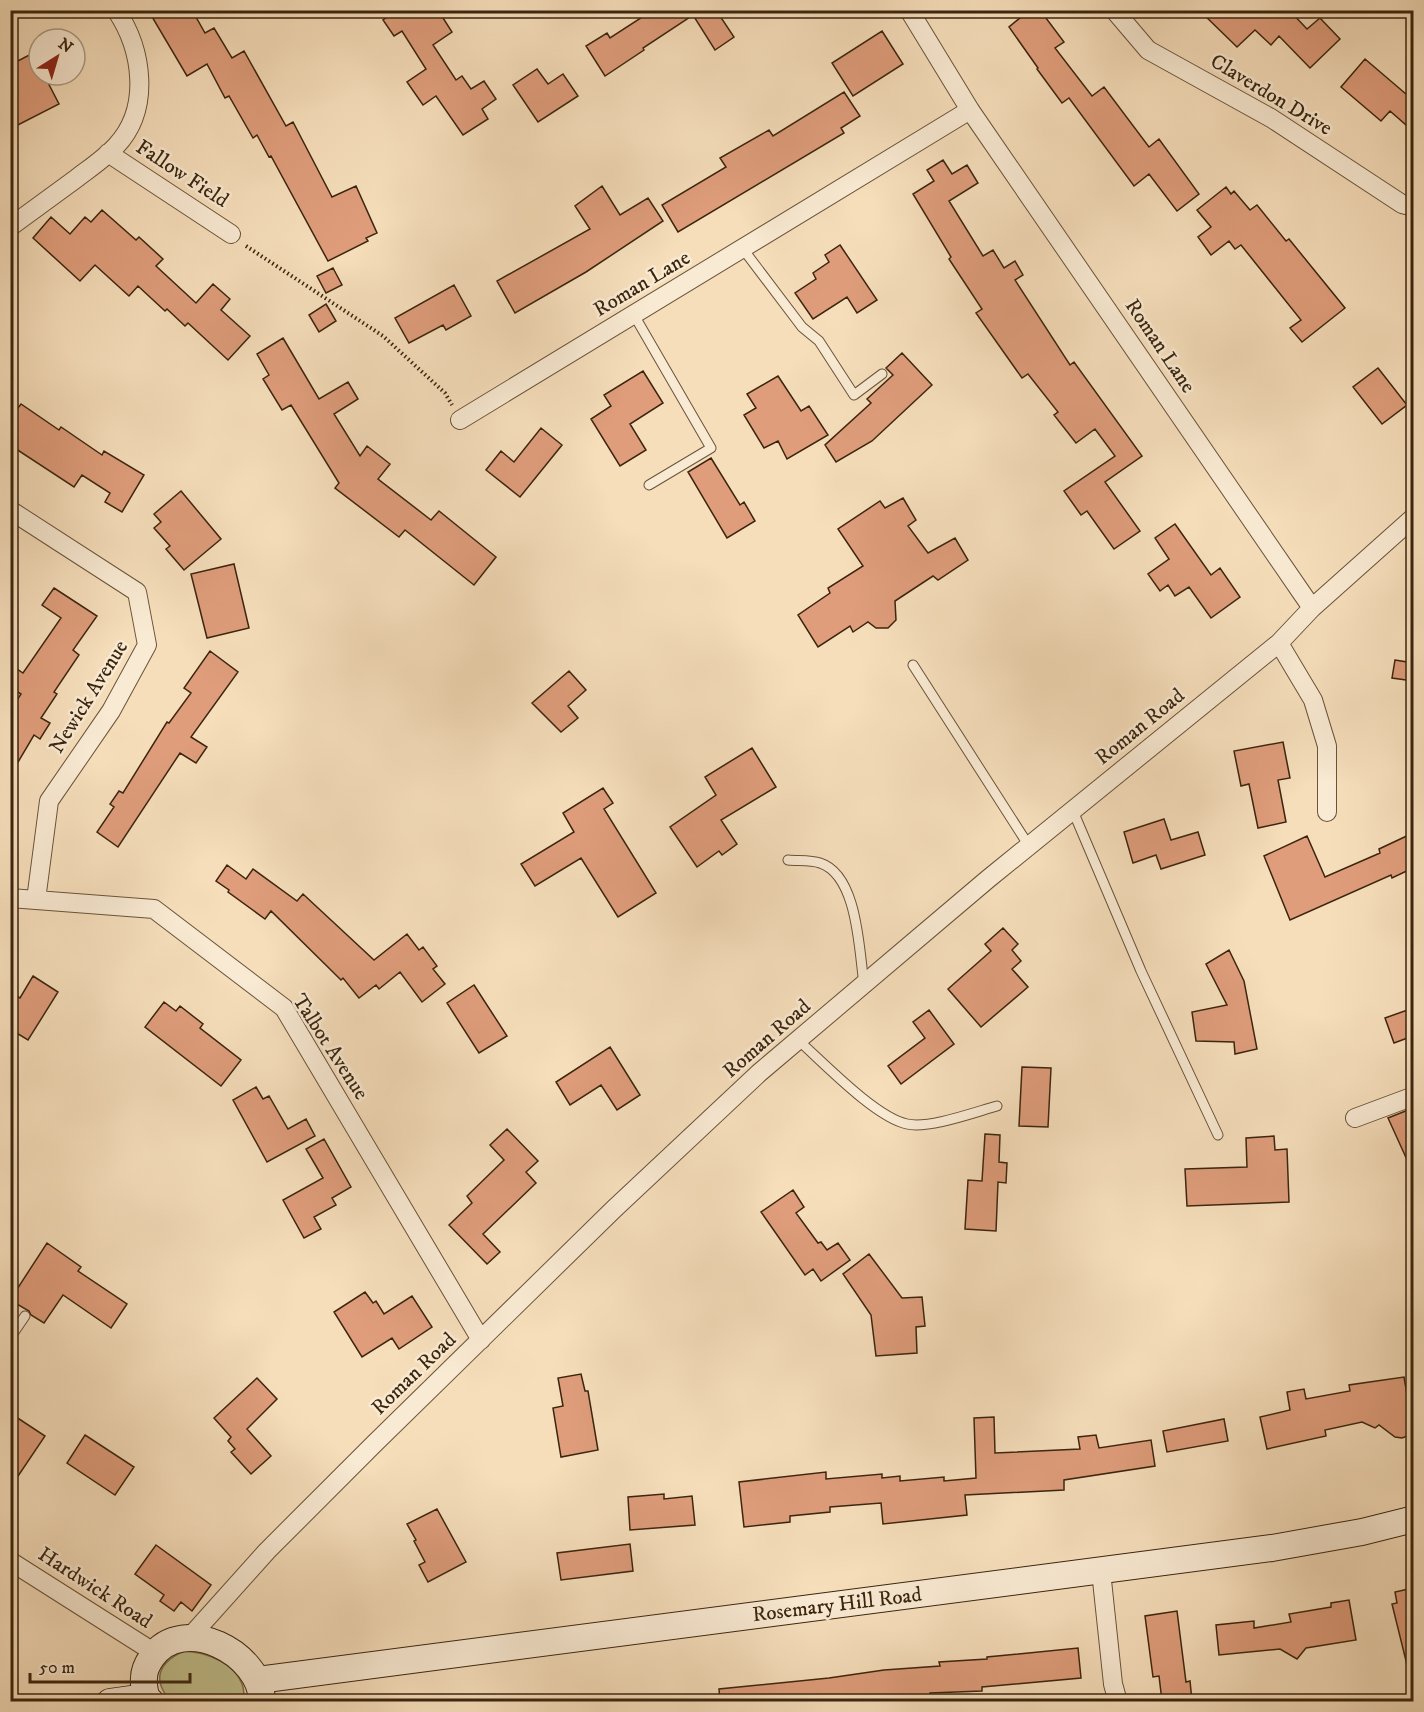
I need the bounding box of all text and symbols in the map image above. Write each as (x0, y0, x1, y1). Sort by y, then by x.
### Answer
north arrow (27, 27, 87, 87)
text: N (54, 34, 77, 58)
street label: Claverdon Drive (1205, 48, 1337, 142)
street label: Fallow Field (131, 134, 234, 214)
street label: Roman Lane (589, 245, 695, 323)
street label: Roman Lane (1119, 294, 1201, 398)
street label: Newick Avenue (44, 635, 134, 759)
street label: Roman Road (1090, 683, 1190, 771)
street label: Talbot Avenue (286, 989, 374, 1105)
street label: Roman Road (718, 994, 817, 1084)
street label: Roman Road (366, 1327, 462, 1421)
street label: Hardwick Road (33, 1541, 157, 1635)
street label: Rosemary Hill Road (751, 1582, 924, 1628)
scale bar (30, 1646, 190, 1684)
text: 50 m (39, 1657, 75, 1679)

